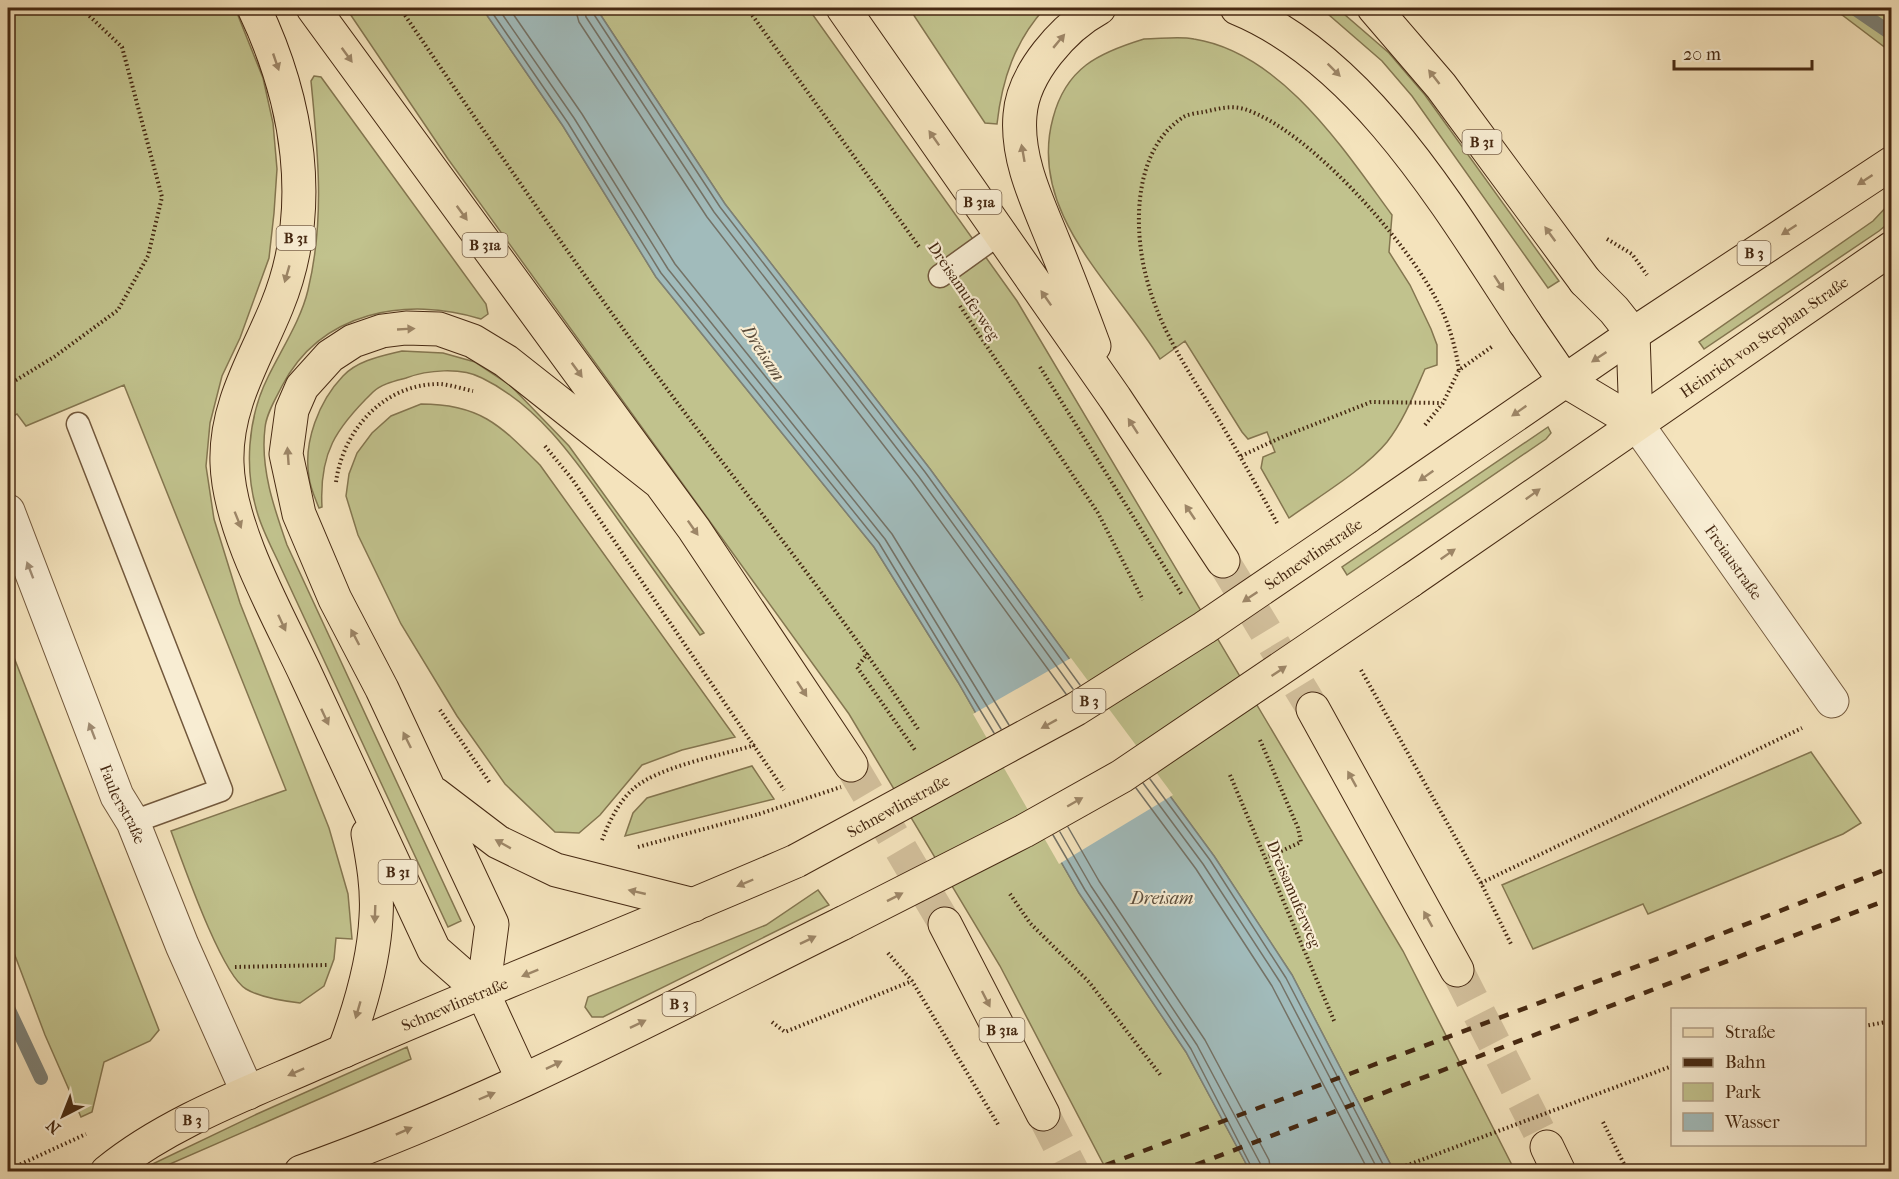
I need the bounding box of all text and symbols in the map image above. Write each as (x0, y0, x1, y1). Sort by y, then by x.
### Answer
scale bar (1674, 33, 1812, 71)
one-way arrow (1052, 34, 1065, 49)
text: 20 m (1683, 44, 1721, 65)
one-way arrow (341, 47, 353, 63)
one-way arrow (272, 53, 281, 71)
one-way arrow (1327, 63, 1341, 77)
one-way arrow (1427, 69, 1440, 85)
one-way arrow (928, 130, 940, 146)
road number: B 31 (1462, 130, 1502, 154)
one-way arrow (1018, 143, 1027, 162)
one-way arrow (1857, 175, 1873, 186)
road number: B 31a (956, 190, 1002, 214)
one-way arrow (456, 205, 468, 221)
one-way arrow (1781, 224, 1797, 235)
road number: B 31 (276, 226, 316, 250)
one-way arrow (1545, 226, 1557, 241)
road number: B 31a (462, 233, 508, 257)
street label: Dreisamuferweg (924, 238, 1004, 344)
road number: B 3 (1738, 241, 1770, 265)
one-way arrow (282, 265, 292, 283)
street label: Heinrich-von-Stephan-Straße (1676, 272, 1852, 401)
one-way arrow (1493, 275, 1504, 291)
one-way arrow (1041, 290, 1052, 306)
water label: Dreisam (737, 320, 789, 385)
one-way arrow (396, 324, 415, 333)
one-way arrow (1591, 351, 1607, 363)
one-way arrow (571, 362, 583, 378)
one-way arrow (1512, 405, 1528, 417)
one-way arrow (1128, 418, 1139, 434)
one-way arrow (283, 446, 293, 465)
one-way arrow (1418, 470, 1434, 482)
one-way arrow (1525, 489, 1541, 500)
one-way arrow (1185, 504, 1196, 520)
one-way arrow (234, 511, 243, 529)
street label: Schnewlinstraße (1261, 514, 1366, 594)
one-way arrow (687, 519, 699, 535)
street label: Freiaustraße (1701, 521, 1767, 603)
one-way arrow (1439, 548, 1455, 560)
one-way arrow (25, 561, 35, 579)
one-way arrow (1242, 591, 1258, 603)
one-way arrow (277, 615, 286, 632)
one-way arrow (350, 629, 360, 646)
one-way arrow (1270, 665, 1286, 677)
one-way arrow (796, 681, 807, 698)
road number: B 3 (1072, 689, 1106, 713)
one-way arrow (321, 709, 330, 726)
one-way arrow (1040, 719, 1057, 729)
one-way arrow (87, 721, 97, 739)
one-way arrow (402, 732, 411, 749)
street label: Faulerstraße (96, 761, 150, 847)
street label: Schnewlinstraße (843, 770, 953, 841)
one-way arrow (1347, 770, 1357, 787)
one-way arrow (1067, 797, 1084, 807)
street label: Dreisamuferweg (1263, 837, 1325, 951)
one-way arrow (495, 839, 512, 849)
road number: B 31 (378, 860, 418, 884)
one-way arrow (736, 879, 754, 888)
one-way arrow (628, 886, 646, 896)
water label: Dreisam (1130, 888, 1193, 909)
one-way arrow (886, 892, 903, 901)
one-way arrow (371, 905, 380, 924)
one-way arrow (1423, 910, 1433, 927)
one-way arrow (799, 936, 816, 945)
one-way arrow (520, 968, 538, 978)
street label: Schnewlinstraße (398, 973, 511, 1035)
one-way arrow (980, 990, 990, 1008)
road number: B 3 (662, 992, 696, 1016)
one-way arrow (353, 1001, 362, 1019)
legend (1671, 1008, 1866, 1146)
road number: B 31a (980, 1018, 1024, 1042)
one-way arrow (629, 1020, 646, 1029)
text: Straße (1725, 1022, 1776, 1043)
text: Bahn (1725, 1052, 1766, 1073)
one-way arrow (545, 1060, 562, 1069)
one-way arrow (287, 1068, 305, 1077)
text: Park (1725, 1082, 1762, 1103)
north arrow (33, 1086, 93, 1146)
one-way arrow (478, 1091, 495, 1100)
road number: B 3 (176, 1108, 208, 1132)
text: Wasser (1724, 1112, 1780, 1133)
text: N (42, 1115, 64, 1138)
one-way arrow (395, 1126, 413, 1136)

